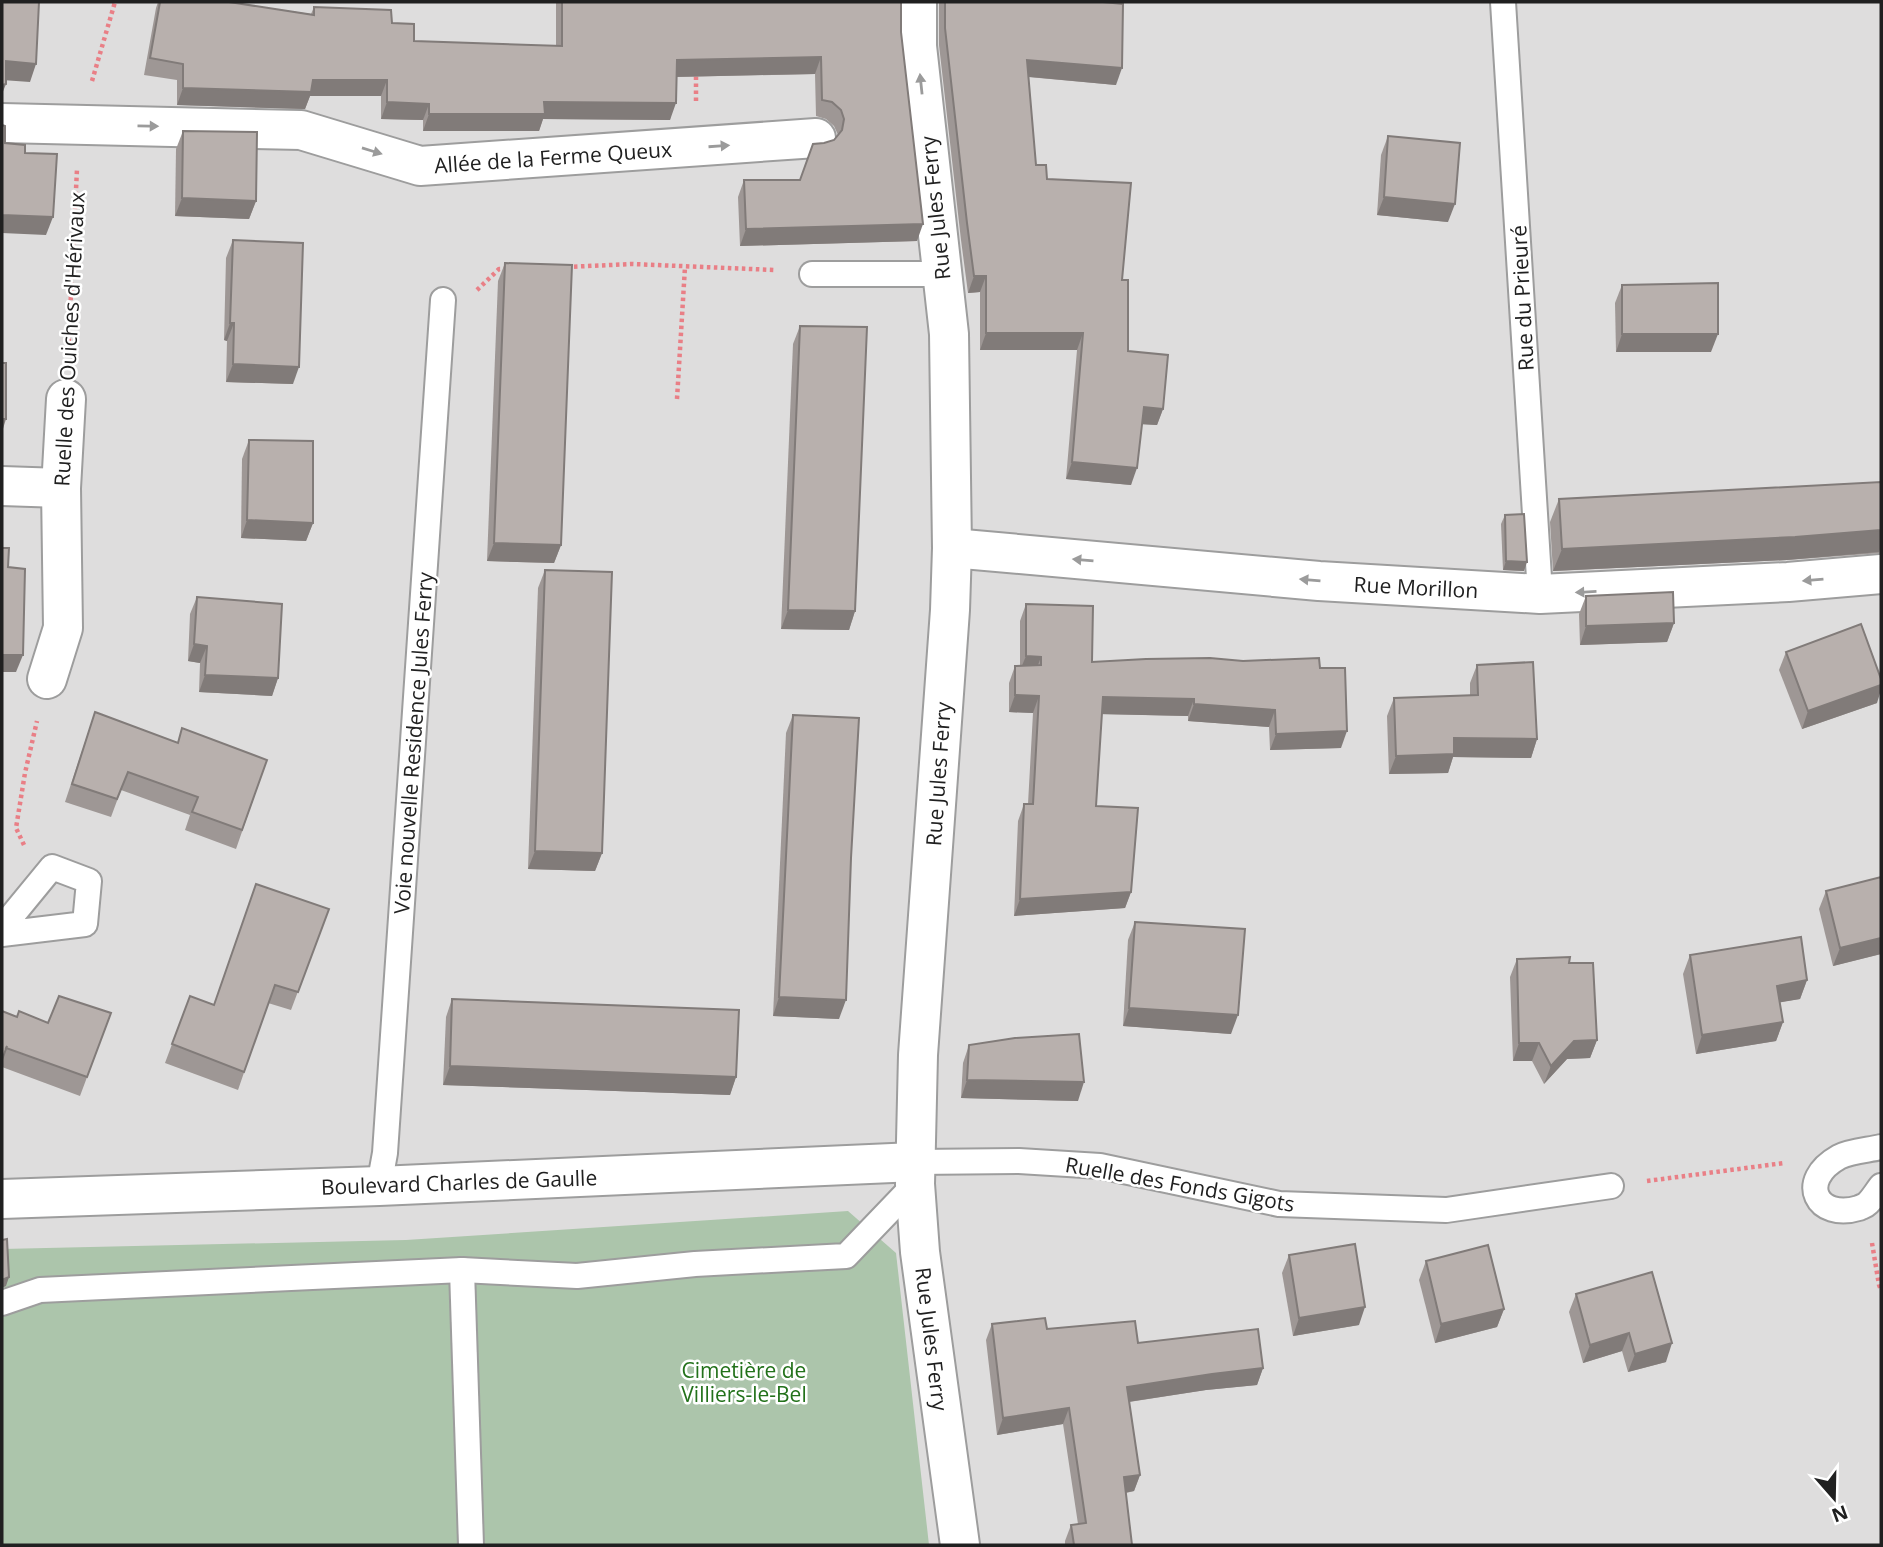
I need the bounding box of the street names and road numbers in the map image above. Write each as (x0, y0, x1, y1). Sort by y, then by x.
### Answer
street label: Rue Jules Ferry (913, 134, 956, 281)
street label: Allée de la Ferme Queux (433, 135, 673, 179)
street label: Ruelle des Ouiches d'Hérivaux (47, 191, 91, 487)
street label: Rue du Prieuré (1504, 224, 1540, 372)
street label: Rue Morillon (1353, 570, 1479, 604)
street label: Voie nouvelle Residence Jules Ferry (387, 571, 439, 915)
street label: Rue Jules Ferry (919, 700, 957, 847)
street label: Ruelle des Fonds Gigots (1063, 1150, 1297, 1218)
street label: Boulevard Charles de Gaulle (320, 1163, 598, 1201)
street label: Rue Jules Ferry (909, 1266, 955, 1413)

